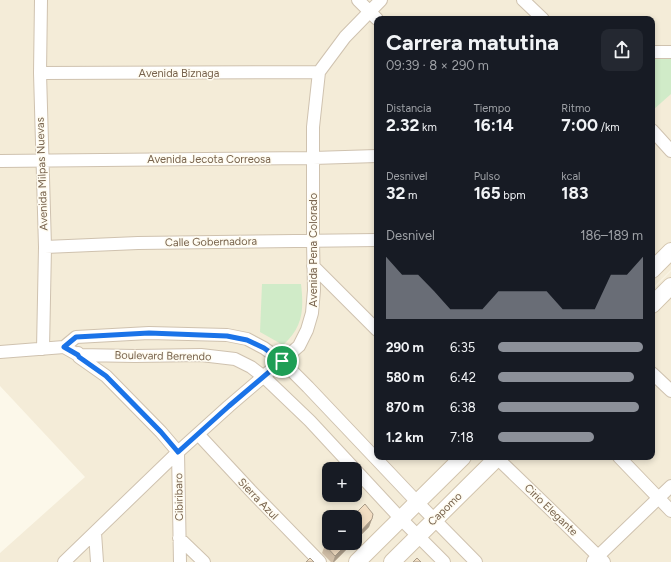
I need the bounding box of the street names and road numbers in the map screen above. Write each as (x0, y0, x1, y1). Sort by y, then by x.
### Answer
street label: Avenida Biznaga (139, 67, 219, 80)
street label: Avenida Milpas Nuevas (34, 117, 50, 231)
street label: Avenida Jecota Correosa (147, 153, 271, 166)
street label: Avenida Pena Colorado (307, 193, 320, 307)
street label: Calle Gobernadora (165, 235, 257, 249)
street label: Boulevard Berrendo (115, 349, 211, 363)
street label: Cibiribaro (172, 473, 186, 521)
street label: Sierra Azul (235, 476, 281, 522)
street label: Cirio Elegante (522, 481, 580, 539)
street label: Capomo (425, 490, 465, 528)

